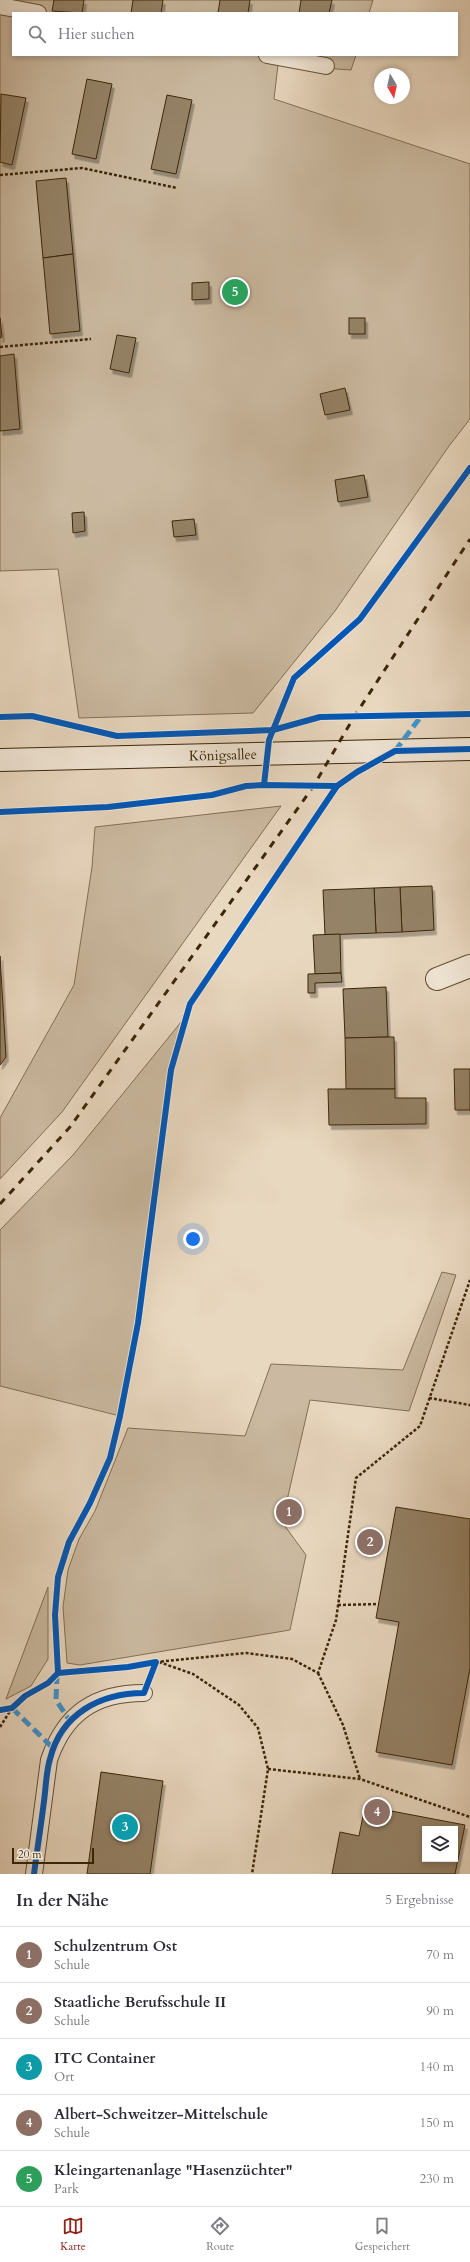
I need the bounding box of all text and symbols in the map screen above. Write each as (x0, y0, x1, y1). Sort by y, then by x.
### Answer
search box (12, 12, 458, 56)
icon: search (26, 23, 48, 45)
text: Hier suchen (58, 24, 135, 44)
north arrow (374, 68, 410, 104)
pin: 5 (222, 277, 248, 307)
street label: Königsallee (189, 744, 257, 765)
your location (183, 1229, 203, 1249)
pin: 1 (276, 1497, 302, 1527)
pin: 2 (357, 1527, 383, 1557)
pin: 4 (364, 1797, 390, 1827)
pin: 3 (112, 1812, 138, 1842)
map controls (422, 1826, 458, 1862)
button: layers (422, 1826, 458, 1862)
scale bar (12, 1846, 94, 1865)
text: 20 m (18, 1847, 42, 1862)
text: In der Nähe (16, 1889, 109, 1912)
text: 5 Ergebnisse (385, 1891, 454, 1909)
text: Schulzentrum Ost (54, 1936, 177, 1956)
text: 1 (26, 1946, 32, 1964)
text: 70 m (426, 1946, 454, 1964)
text: Schule (54, 1956, 90, 1974)
text: Staatliche Berufsschule II (54, 1992, 226, 2012)
text: 2 (26, 2002, 32, 2020)
text: 90 m (426, 2002, 454, 2020)
text: Schule (54, 2012, 90, 2030)
text: ITC Container (54, 2048, 155, 2068)
text: 3 (26, 2058, 32, 2076)
text: 140 m (420, 2058, 454, 2076)
text: Ort (54, 2068, 74, 2086)
text: Albert-Schweitzer-Mittelschule (54, 2104, 268, 2124)
text: 4 (26, 2114, 32, 2132)
text: 150 m (420, 2114, 454, 2132)
text: Schule (54, 2124, 90, 2142)
text: Kleingartenanlage "Hasenzüchter" (54, 2160, 293, 2180)
text: 5 (26, 2170, 32, 2188)
text: 230 m (420, 2170, 454, 2188)
text: Park (54, 2180, 79, 2198)
tab: Karte (60, 2215, 86, 2254)
tab: Route (206, 2215, 234, 2254)
tab: Gespeichert (355, 2215, 410, 2254)

